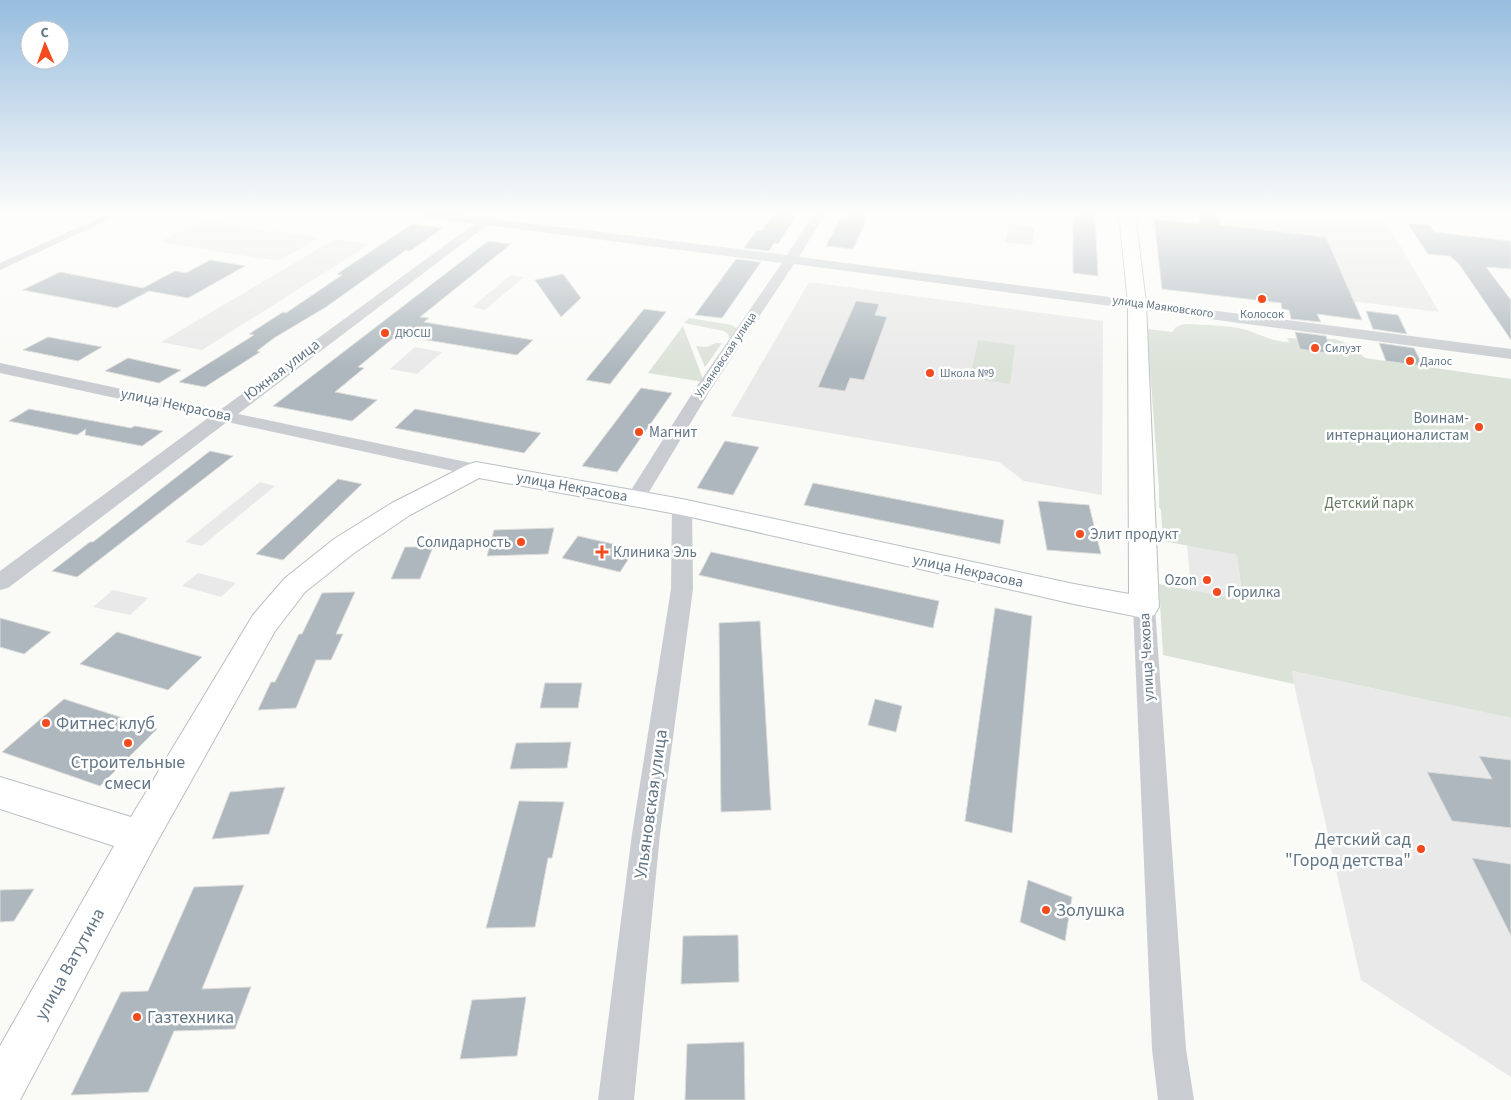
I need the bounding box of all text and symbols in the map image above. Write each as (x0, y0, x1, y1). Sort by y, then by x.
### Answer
north arrow (20, 20, 70, 70)
text: С (40, 23, 49, 43)
street label: улица Маяковского (1111, 292, 1215, 322)
marker: Колосок (1256, 293, 1268, 305)
place label: Колосок (1240, 306, 1284, 323)
street label: Ульяновская улица (691, 309, 761, 401)
place label: ДЮСШ (395, 325, 431, 342)
marker: ДЮСШ (379, 327, 391, 339)
street label: Южная улица (240, 335, 324, 405)
place label: Силуэт (1325, 340, 1362, 357)
marker: Силуэт (1309, 342, 1321, 354)
place label: Далос (1420, 353, 1453, 370)
marker: Далос (1404, 355, 1416, 367)
place label: Школа №9 (940, 365, 994, 382)
marker: Школа №9 (924, 367, 936, 379)
street label: улица Некрасова (119, 383, 233, 427)
place label: Воинам- интернационалистам (1326, 408, 1469, 446)
marker: Воинам- интернационалистам (1473, 421, 1485, 433)
place label: Магнит (649, 422, 698, 443)
marker: Магнит (633, 426, 645, 438)
street label: улица Некрасова (515, 467, 629, 507)
park label: Детский парк (1324, 493, 1414, 514)
place label: Элит продукт (1090, 524, 1179, 545)
marker: Элит продукт (1074, 528, 1086, 540)
place label: Солидарность (416, 532, 511, 553)
marker: Солидарность (515, 536, 527, 548)
place label: Клиника Эль (613, 542, 697, 563)
marker: Клиника Эль (595, 545, 609, 559)
street label: улица Некрасова (911, 549, 1025, 593)
place label: Ozon (1165, 570, 1197, 591)
marker: Ozon (1201, 574, 1213, 586)
place label: Горилка (1227, 582, 1281, 603)
marker: Горилка (1211, 586, 1223, 598)
street label: улица Чехова (1134, 612, 1160, 702)
place label: Фитнес клуб (56, 711, 155, 736)
marker: Фитнес клуб (40, 717, 52, 729)
street label: Ульяновская улица (628, 728, 674, 880)
marker: Строительные смеси (122, 737, 134, 749)
place label: Строительные смеси (71, 750, 185, 796)
place label: Детский сад "Город детства" (1285, 827, 1411, 873)
marker: Детский сад "Город детства" (1415, 843, 1427, 855)
place label: Золушка (1056, 898, 1125, 923)
street label: улица Ватутина (29, 903, 111, 1025)
marker: Золушка (1040, 904, 1052, 916)
place label: Газтехника (147, 1005, 234, 1030)
marker: Газтехника (131, 1011, 143, 1023)

